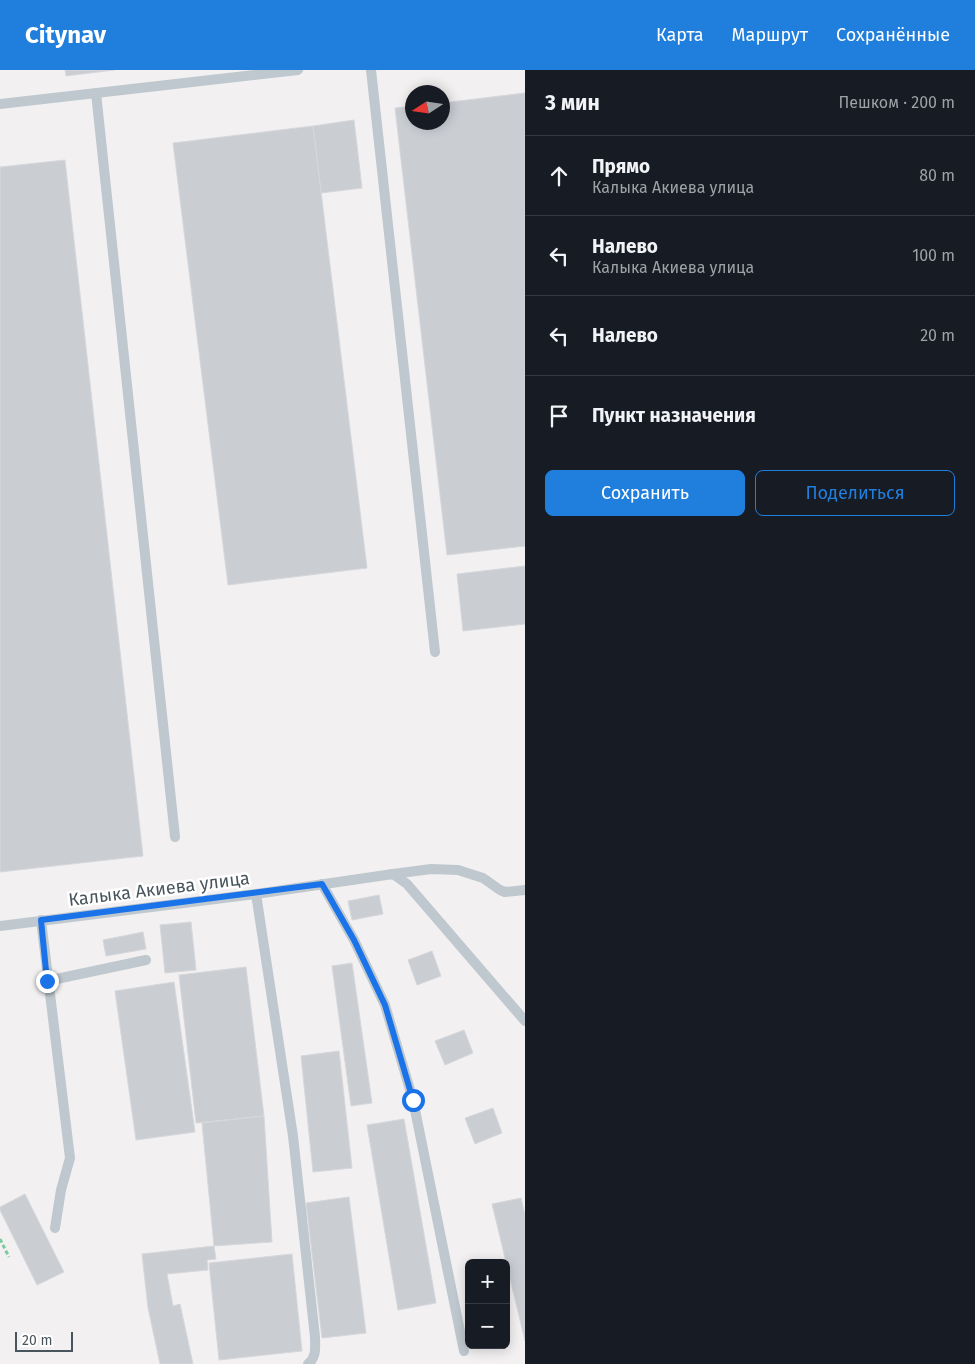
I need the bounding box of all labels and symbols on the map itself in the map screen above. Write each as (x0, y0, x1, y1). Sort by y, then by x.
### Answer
north arrow (405, 85, 450, 130)
street label: Калыка Акиева улица (67, 867, 251, 911)
route end (36, 970, 59, 993)
route start (402, 1089, 425, 1112)
scale bar (15, 1329, 72, 1352)

